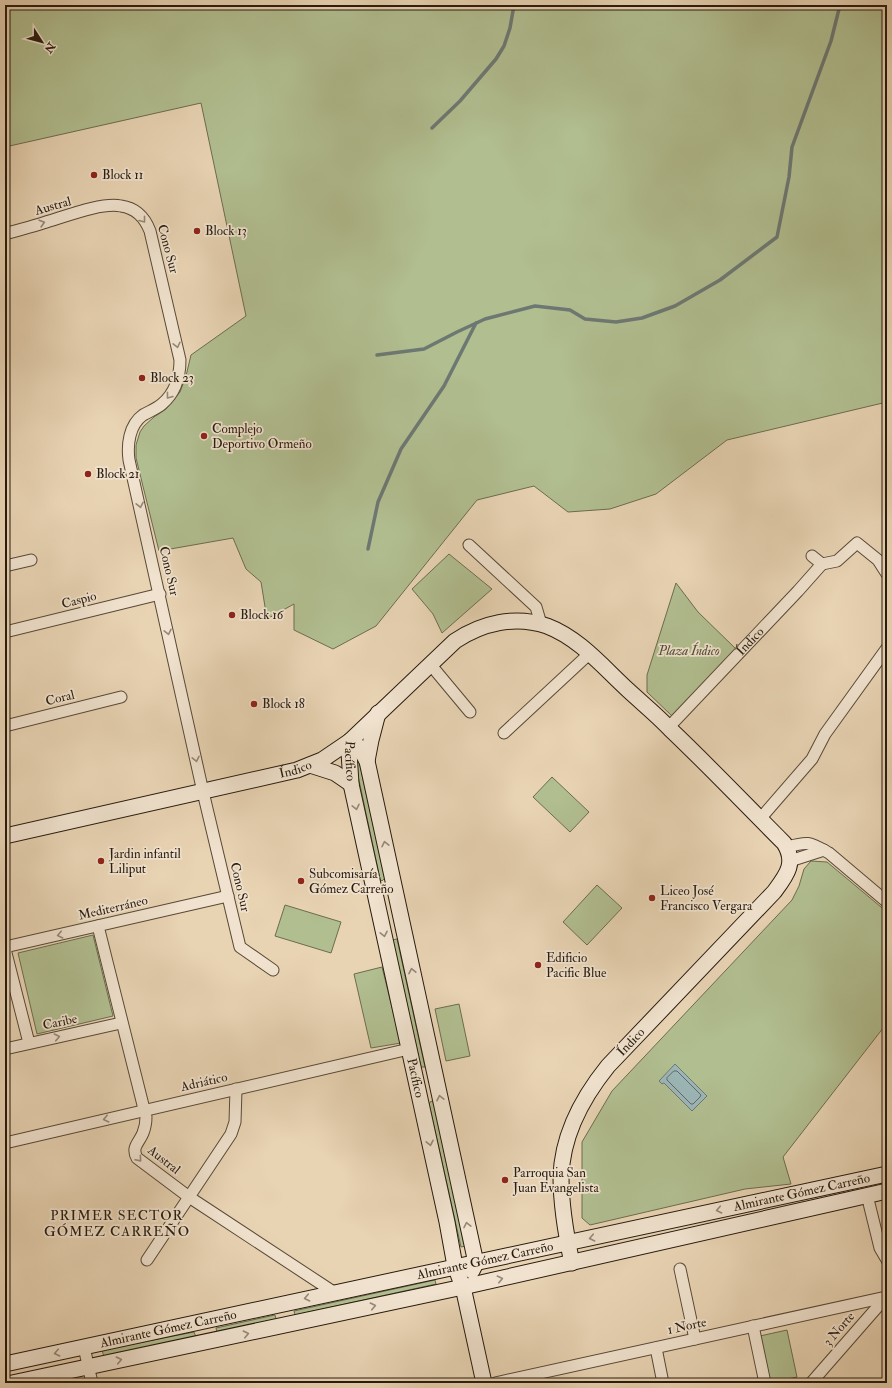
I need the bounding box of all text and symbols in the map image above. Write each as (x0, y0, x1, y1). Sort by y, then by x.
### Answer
north arrow (22, 22, 62, 62)
text: N (41, 39, 58, 56)
place label: Block 11 (102, 167, 144, 183)
marker: Block 11 (89, 170, 99, 180)
street label: Austral (32, 193, 74, 219)
one-way arrow (139, 215, 146, 222)
one-way arrow (39, 219, 46, 228)
street label: Cono Sur (154, 223, 182, 275)
place label: Block 13 (205, 223, 247, 239)
marker: Block 13 (192, 226, 202, 236)
one-way arrow (172, 342, 180, 348)
place label: Block 23 (150, 370, 194, 386)
marker: Block 23 (137, 373, 147, 383)
one-way arrow (166, 392, 173, 399)
place label: Complejo Deportivo Ormeño (212, 421, 312, 453)
marker: Complejo Deportivo Ormeño (199, 431, 209, 441)
place label: Block 21 (96, 466, 140, 482)
marker: Block 21 (83, 469, 93, 479)
one-way arrow (136, 502, 144, 509)
street label: Cono Sur (156, 545, 182, 597)
street label: Caspio (60, 588, 98, 613)
place label: Block 16 (240, 607, 285, 623)
marker: Block 16 (227, 610, 237, 620)
street label: Índico (732, 624, 767, 659)
one-way arrow (164, 629, 172, 635)
park label: Plaza Índico (657, 641, 720, 659)
street label: Coral (44, 687, 77, 709)
place label: Block 18 (262, 696, 305, 712)
marker: Block 18 (249, 699, 259, 709)
street label: Pacífico (341, 740, 359, 781)
one-way arrow (192, 756, 200, 762)
street label: Índico (277, 757, 314, 782)
one-way arrow (352, 804, 360, 810)
one-way arrow (381, 841, 389, 847)
place label: Jardin infantil Liliput (108, 846, 181, 878)
marker: Jardin infantil Liliput (96, 856, 106, 866)
street label: Cono Sur (227, 861, 253, 913)
place label: Subcomisaría Gómez Carreño (309, 866, 394, 897)
marker: Subcomisaría Gómez Carreño (296, 876, 306, 886)
place label: Liceo José Francisco Vergara (660, 883, 753, 914)
street label: Mediterráneo (77, 892, 149, 924)
marker: Liceo José Francisco Vergara (647, 893, 657, 903)
one-way arrow (57, 930, 63, 938)
one-way arrow (380, 931, 388, 937)
place label: Edificio Pacific Blue (546, 950, 607, 981)
marker: Edificio Pacific Blue (533, 960, 543, 970)
one-way arrow (409, 968, 417, 974)
street label: Caribe (41, 1010, 79, 1033)
street label: Índico (613, 1024, 648, 1059)
one-way arrow (54, 1034, 60, 1042)
street label: Pacífico (403, 1057, 428, 1099)
street label: Adriático (178, 1069, 229, 1095)
one-way arrow (436, 1095, 444, 1101)
one-way arrow (103, 1115, 109, 1123)
one-way arrow (425, 1140, 433, 1146)
street label: Austral (144, 1142, 184, 1178)
one-way arrow (135, 1154, 142, 1162)
place label: Parroquia San Juan Evangelista (512, 1165, 599, 1196)
street label: Almirante Gómez Carreño (731, 1170, 871, 1215)
marker: Parroquia San Juan Evangelista (500, 1175, 510, 1185)
one-way arrow (716, 1206, 722, 1214)
district label: PRIMER SECTOR GÓMEZ CARREÑO (44, 1207, 190, 1240)
one-way arrow (464, 1222, 472, 1228)
one-way arrow (588, 1233, 595, 1241)
street label: Almirante Gómez Carreño (414, 1238, 555, 1283)
one-way arrow (497, 1275, 503, 1283)
one-way arrow (304, 1294, 310, 1302)
one-way arrow (370, 1302, 376, 1310)
street label: Almirante Gómez Carreño (98, 1306, 238, 1352)
street label: 3 Norte (820, 1308, 858, 1349)
street label: 1 Norte (666, 1314, 709, 1338)
one-way arrow (243, 1330, 249, 1338)
one-way arrow (54, 1348, 60, 1356)
one-way arrow (116, 1357, 122, 1365)

